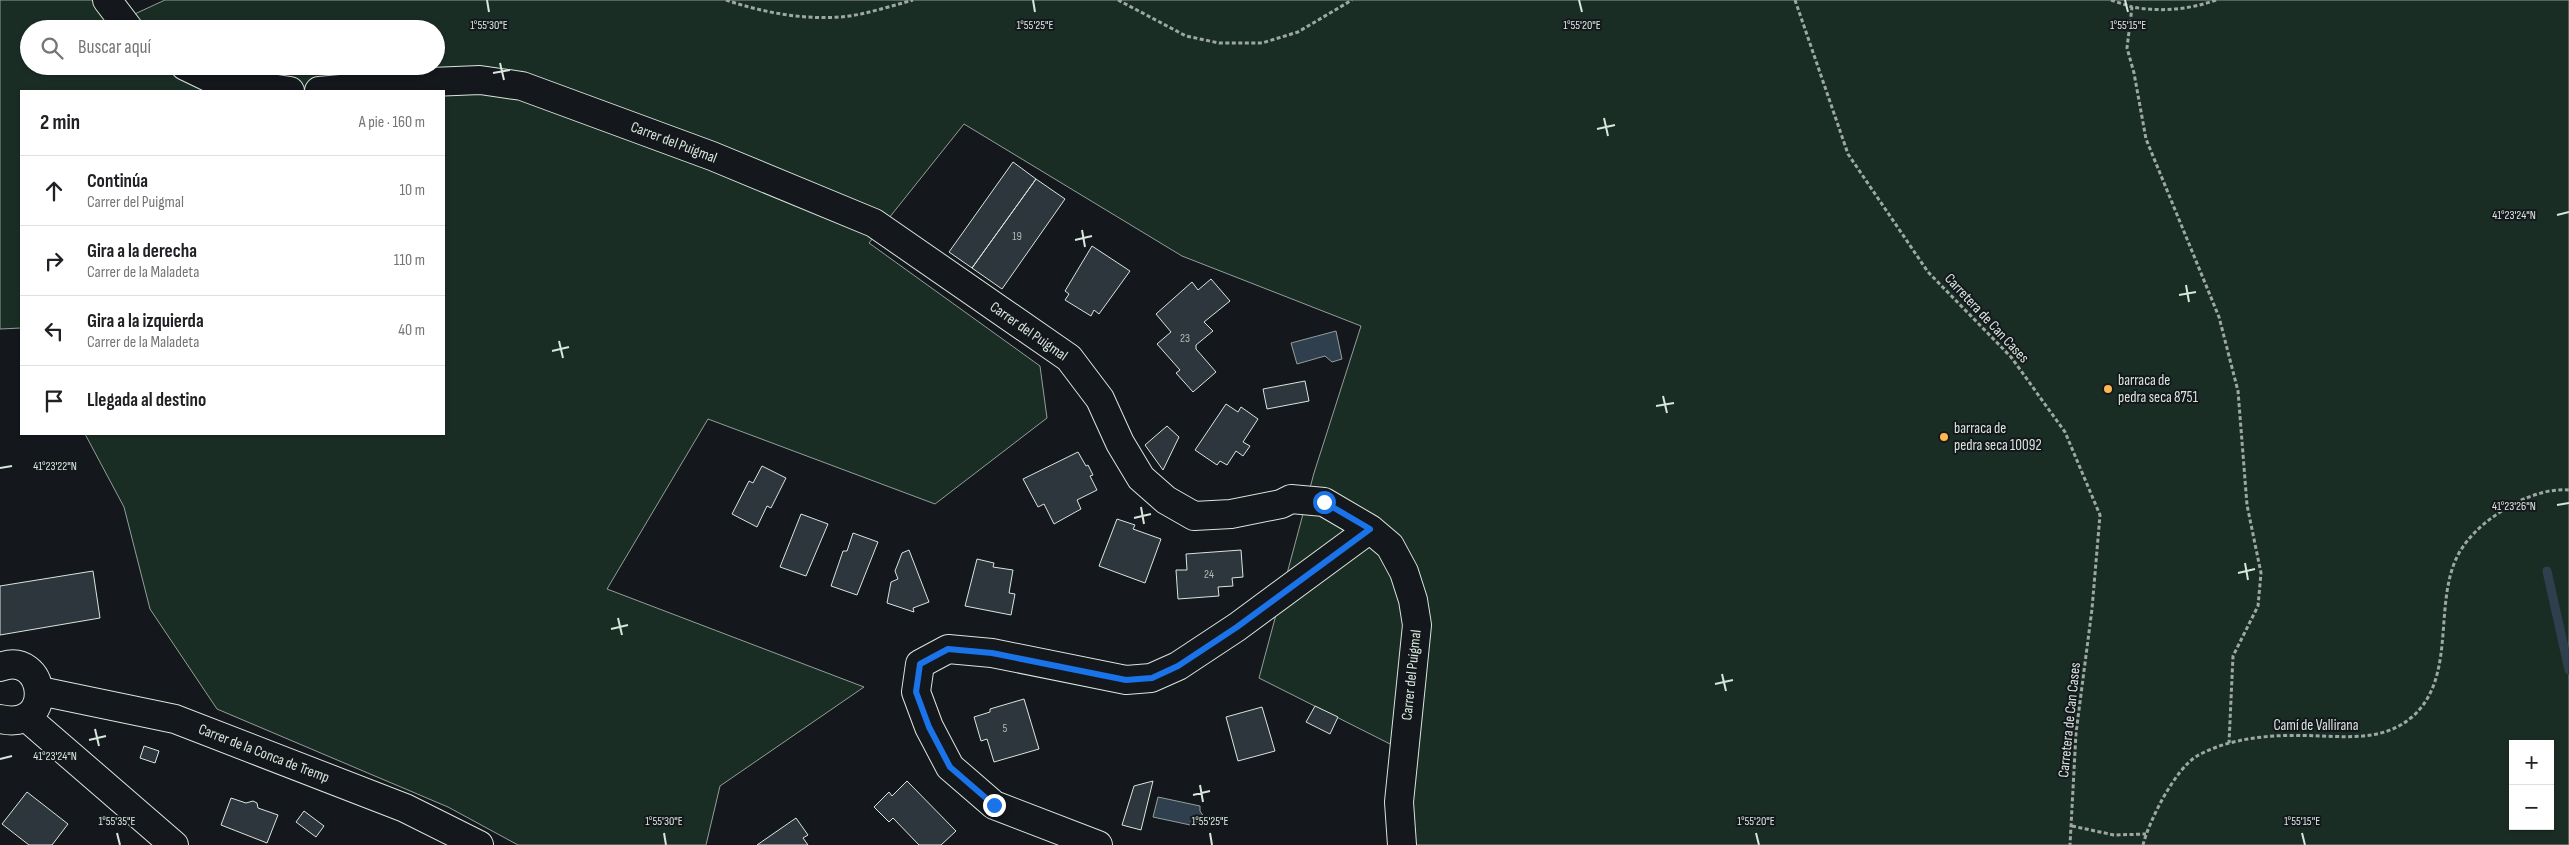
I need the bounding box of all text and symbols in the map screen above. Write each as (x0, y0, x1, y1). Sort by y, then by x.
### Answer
text: 1°55'30"E (470, 18, 508, 33)
text: 1°55'25"E (1017, 18, 1054, 33)
text: 1°55'20"E (1563, 18, 1601, 33)
text: 1°55'15"E (2110, 18, 2146, 33)
search box (20, 20, 445, 75)
icon: search (38, 34, 66, 62)
text: Buscar aquí (78, 36, 151, 59)
text: 2 min (40, 110, 80, 135)
text: A pie · 160 m (359, 113, 425, 132)
street label: Carrer del Puigmal (628, 117, 720, 168)
text: Continúa (87, 170, 148, 193)
icon: ahead (40, 177, 68, 205)
text: 10 m (399, 181, 425, 200)
text: Carrer del Puigmal (87, 193, 184, 212)
text: 41°23'24"N (2492, 208, 2536, 223)
house number: 19 (1012, 229, 1022, 244)
text: Gira a la derecha (87, 240, 197, 263)
icon: right (40, 247, 68, 275)
text: 110 m (394, 251, 425, 270)
text: Carrer de la Maladeta (87, 263, 199, 282)
street label: Carretera de Can Cases (1940, 270, 2033, 367)
street label: Carrer del Puigmal (986, 298, 1071, 365)
text: Gira a la izquierda (87, 310, 204, 333)
icon: left (40, 317, 68, 345)
text: 40 m (398, 321, 425, 340)
house number: 23 (1180, 331, 1190, 346)
text: Carrer de la Maladeta (87, 333, 199, 352)
place label: barraca de pedra seca 8751 (2118, 371, 2199, 407)
marker: barraca de pedra seca 8751 (2102, 383, 2114, 395)
icon: arrive (40, 387, 68, 415)
text: Llegada al destino (87, 389, 206, 412)
place label: barraca de pedra seca 10092 (1954, 419, 2042, 455)
marker: barraca de pedra seca 10092 (1938, 431, 1950, 443)
text: 41°23'22"N (33, 459, 77, 474)
route start (1313, 491, 1336, 514)
text: 41°23'26"N (2492, 499, 2536, 514)
house number: 24 (1204, 567, 1214, 582)
street label: Carrer del Puigmal (1397, 629, 1426, 721)
street label: Carretera de Can Cases (2054, 662, 2085, 779)
street label: Camí de Vallirana (2273, 716, 2359, 735)
street label: Carrer de la Conca de Tremp (196, 720, 332, 787)
house number: 5 (1003, 721, 1008, 736)
map controls (2509, 740, 2554, 830)
button: + (2509, 740, 2554, 785)
text: 41°23'24"N (33, 749, 77, 764)
button: − (2509, 785, 2554, 830)
route end (983, 794, 1006, 817)
text: 1°55'35"E (98, 814, 136, 829)
text: 1°55'30"E (645, 814, 683, 829)
text: 1°55'25"E (1192, 814, 1229, 829)
text: 1°55'20"E (1737, 814, 1775, 829)
text: 1°55'15"E (2284, 814, 2320, 829)

